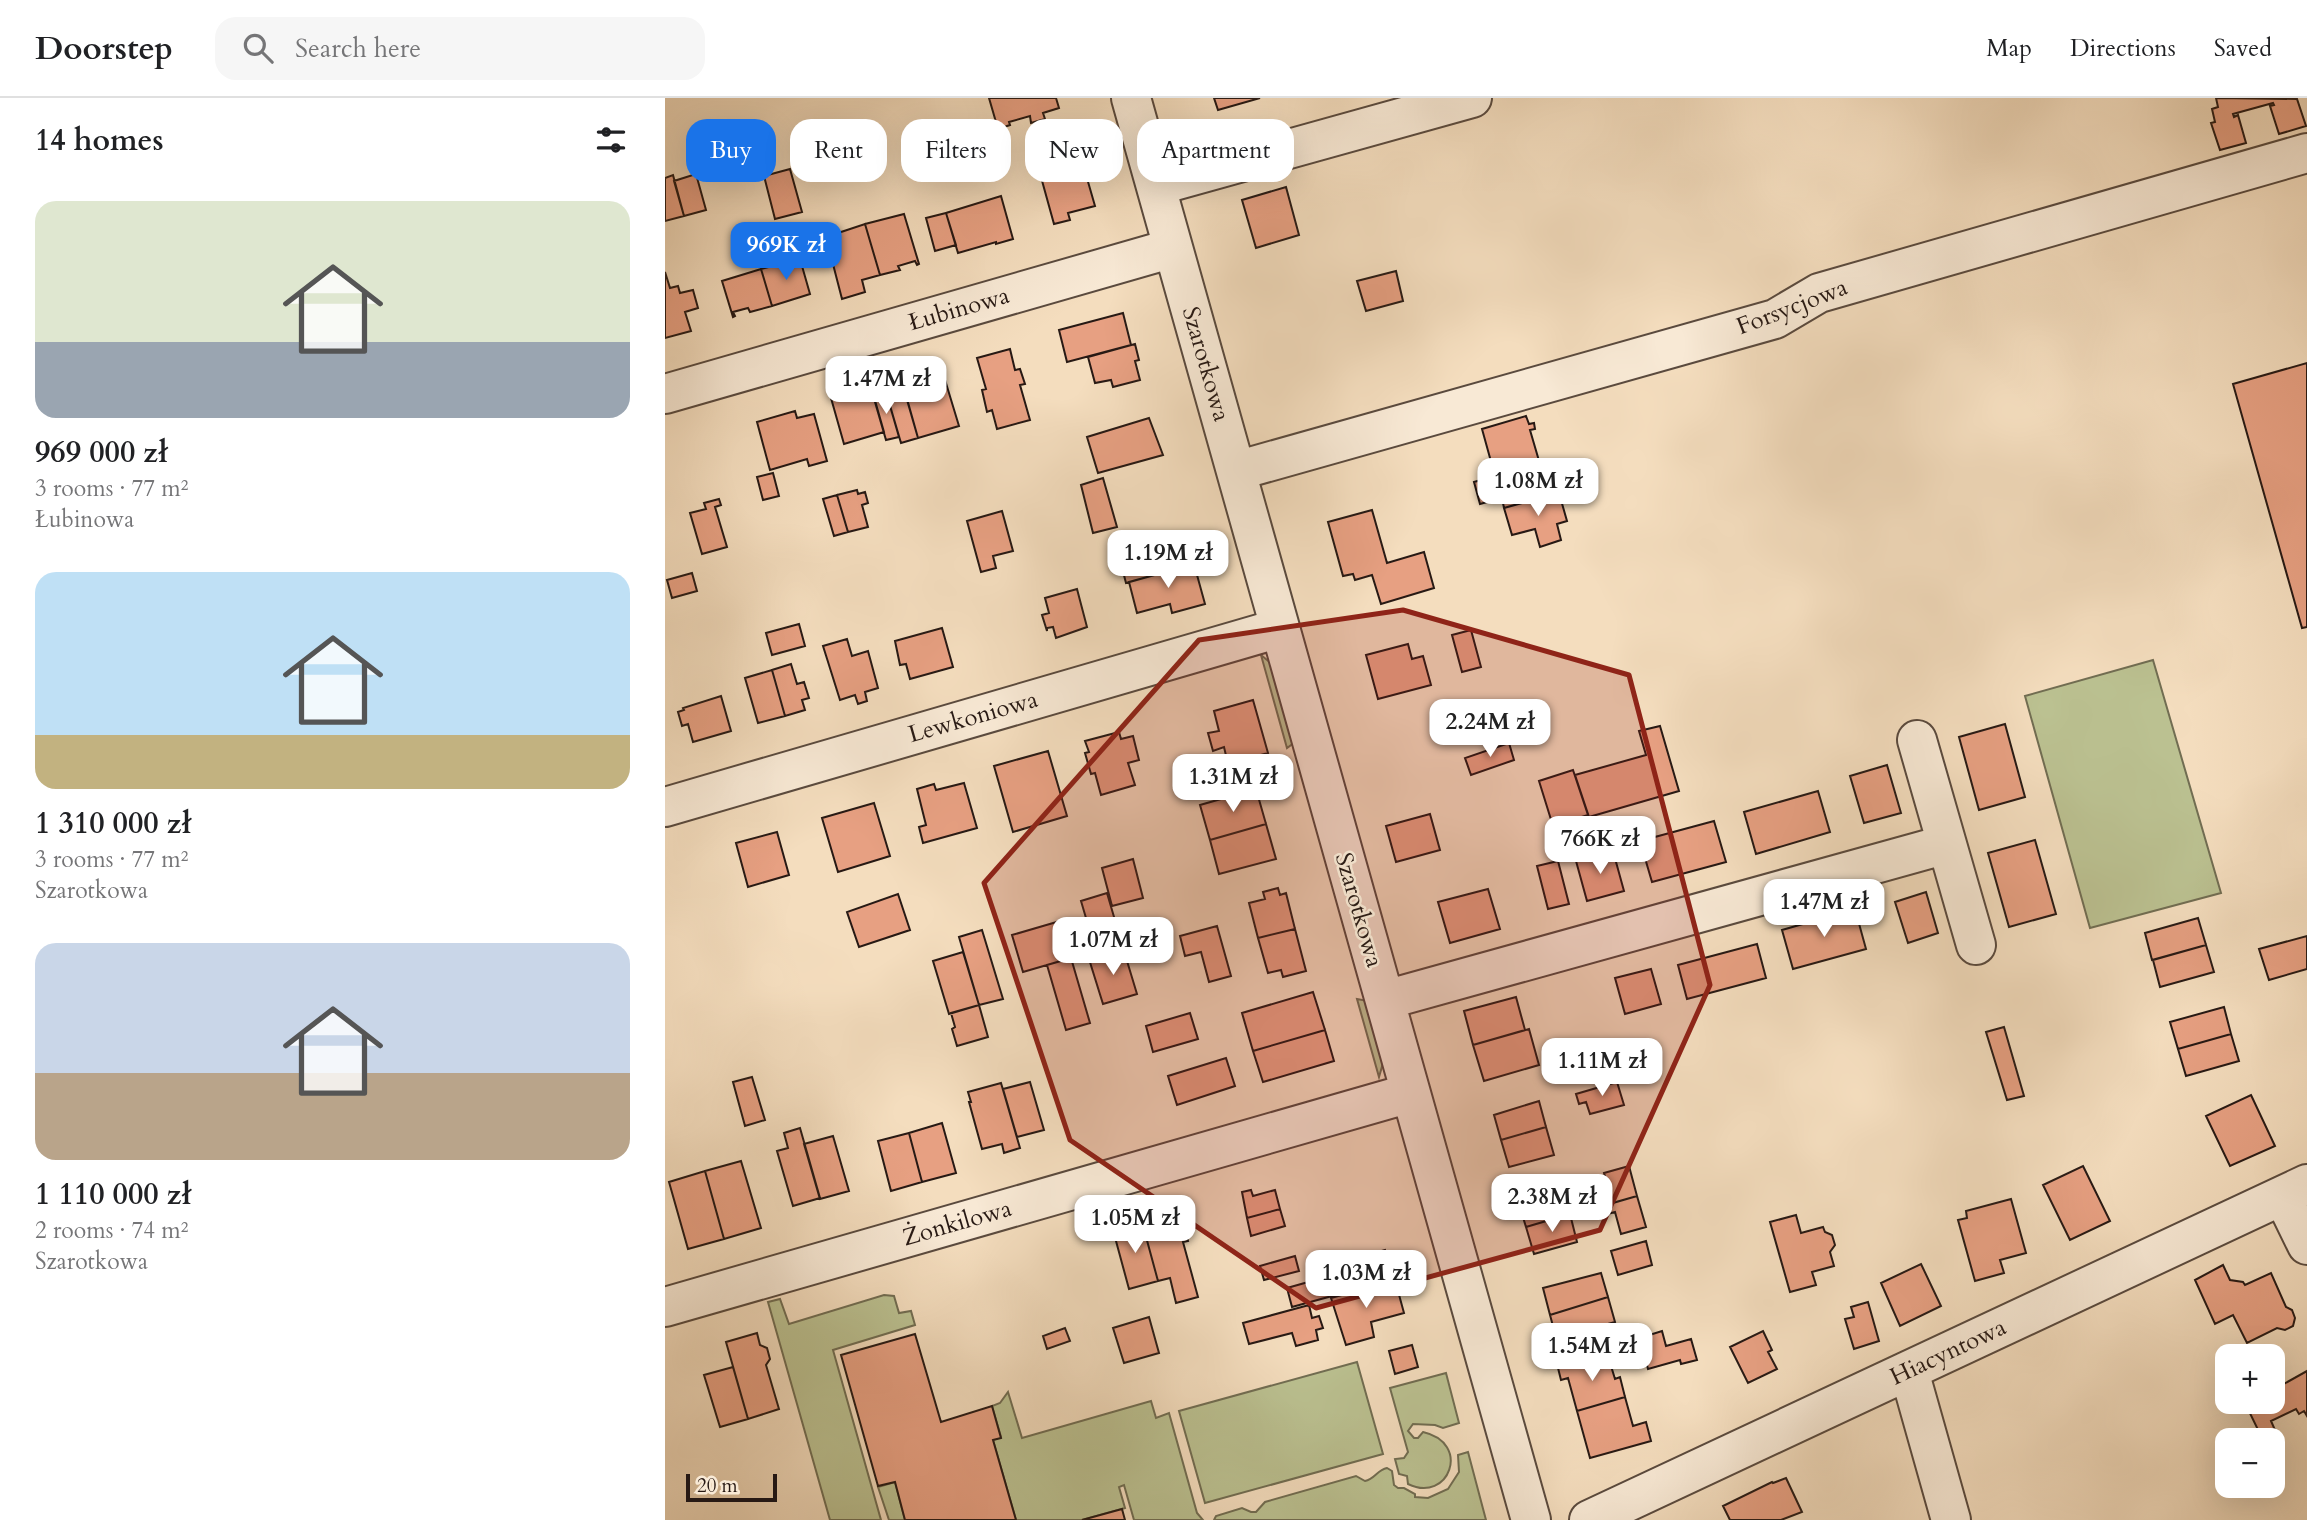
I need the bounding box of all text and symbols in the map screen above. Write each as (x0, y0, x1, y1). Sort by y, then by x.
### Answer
search box (215, 17, 705, 80)
text: Doorstep (35, 26, 173, 71)
icon: search (239, 29, 277, 67)
text: Search here (295, 31, 421, 66)
text: Map (1986, 32, 2032, 65)
text: Directions (2070, 32, 2176, 65)
text: Saved (2214, 32, 2272, 65)
chip: Buy (686, 119, 776, 182)
chip: Rent (790, 119, 887, 182)
chip: Filters (901, 119, 1011, 182)
chip: New (1025, 119, 1123, 182)
chip: Apartment (1137, 119, 1294, 182)
text: 14 homes (35, 120, 164, 161)
icon: filters (592, 121, 630, 159)
pin: 969K zł (721, 222, 851, 282)
text: 969K zł (747, 229, 825, 260)
icon: home (270, 246, 396, 372)
street label: Forsycjowa (1732, 271, 1853, 343)
street label: Łubinowa (905, 279, 1014, 339)
street label: Szarotkowa (1174, 303, 1238, 426)
pin: 1.47M zł (814, 356, 958, 416)
text: 1.47M zł (841, 363, 931, 394)
text: 969 000 zł (35, 432, 168, 473)
pin: 1.08M zł (1466, 458, 1610, 518)
text: 1.08M zł (1493, 465, 1583, 496)
text: 3 rooms · 77 m² (35, 473, 188, 504)
text: Łubinowa (35, 504, 134, 535)
pin: 1.19M zł (1096, 531, 1240, 590)
text: 1.19M zł (1123, 537, 1213, 568)
icon: home (270, 617, 396, 743)
street label: Lewkoniowa (904, 683, 1042, 751)
pin: 2.24M zł (1418, 700, 1562, 759)
text: 2.24M zł (1445, 706, 1535, 737)
pin: 1.31M zł (1161, 754, 1305, 814)
text: 1.31M zł (1188, 761, 1278, 792)
text: 1 310 000 zł (35, 803, 191, 844)
pin: 766K zł (1535, 816, 1665, 876)
text: 766K zł (1561, 823, 1639, 854)
text: 3 rooms · 77 m² (35, 844, 188, 875)
street label: Szarotkowa (1327, 849, 1391, 972)
text: Szarotkowa (35, 875, 148, 906)
pin: 1.47M zł (1752, 880, 1896, 939)
text: 1.47M zł (1779, 886, 1869, 917)
pin: 1.07M zł (1041, 918, 1185, 977)
text: 1.07M zł (1068, 924, 1158, 955)
icon: home (270, 988, 396, 1114)
pin: 1.11M zł (1530, 1038, 1674, 1098)
text: 1.11M zł (1557, 1045, 1647, 1076)
text: 1 110 000 zł (35, 1174, 191, 1215)
pin: 2.38M zł (1480, 1174, 1624, 1234)
text: 2.38M zł (1507, 1181, 1597, 1212)
street label: Żonkilowa (899, 1192, 1016, 1254)
pin: 1.05M zł (1063, 1196, 1207, 1255)
text: 1.05M zł (1090, 1202, 1180, 1233)
text: 2 rooms · 74 m² (35, 1215, 188, 1246)
text: Szarotkowa (35, 1246, 148, 1277)
pin: 1.03M zł (1294, 1250, 1438, 1310)
text: 1.03M zł (1321, 1257, 1411, 1288)
street label: Hiacyntowa (1885, 1310, 2012, 1393)
pin: 1.54M zł (1520, 1324, 1664, 1383)
text: 1.54M zł (1547, 1330, 1637, 1361)
map controls (2215, 1344, 2285, 1498)
button: + (2215, 1344, 2285, 1414)
button: − (2215, 1428, 2285, 1498)
scale bar (686, 1471, 777, 1503)
text: 20 m (697, 1473, 738, 1499)

